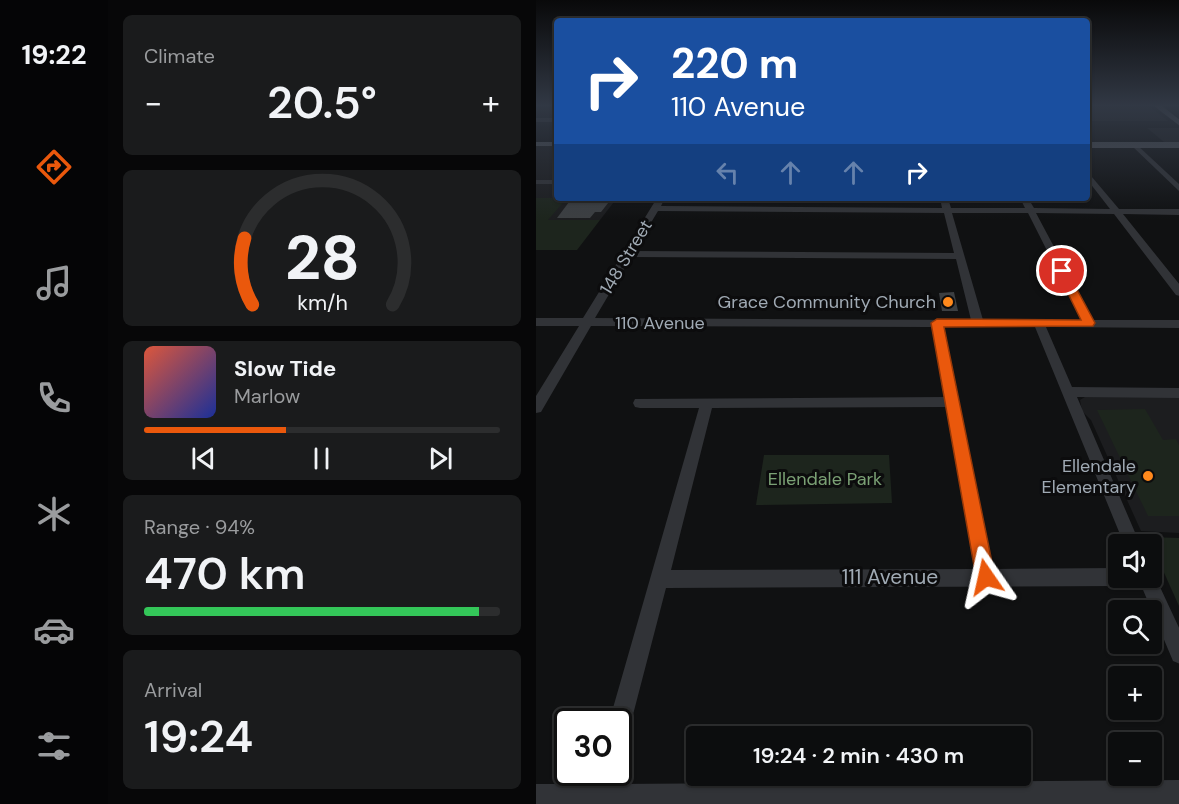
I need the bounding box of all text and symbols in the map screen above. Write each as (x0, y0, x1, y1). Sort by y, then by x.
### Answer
text: 220 m (671, 36, 798, 91)
text: 19:22 (22, 37, 87, 72)
icon: right (572, 42, 650, 120)
text: Climate (144, 43, 215, 69)
text: 20.5° (267, 73, 377, 132)
text: − (144, 81, 162, 124)
text: + (482, 81, 500, 124)
text: 110 Avenue (671, 89, 805, 124)
icon: directions (33, 146, 75, 188)
icon: left (711, 156, 744, 189)
icon: ahead (774, 156, 807, 189)
icon: ahead (837, 156, 870, 189)
icon: right (900, 156, 933, 189)
street label: 148 Street (594, 215, 658, 299)
text: 28 (284, 217, 360, 298)
pin (1036, 245, 1087, 296)
icon: arrive (1045, 254, 1078, 287)
icon: music (33, 262, 75, 304)
text: km/h (297, 289, 347, 317)
place label: Grace Community Church (718, 290, 936, 314)
marker: Grace Community Church (941, 295, 955, 309)
street label: 110 Avenue (615, 311, 705, 335)
text: Slow Tide (234, 354, 336, 383)
icon: phone (33, 377, 75, 419)
text: Marlow (234, 383, 300, 409)
icon: previous (187, 442, 220, 475)
icon: pause (305, 442, 338, 475)
icon: next (424, 442, 457, 475)
place label: Ellendale Elementary (1041, 454, 1136, 499)
park label: Ellendale Park (768, 467, 882, 491)
marker: Ellendale Elementary (1141, 469, 1155, 483)
icon: climate (33, 493, 75, 535)
text: Range · 94% (144, 514, 255, 540)
map controls (1108, 534, 1162, 786)
button: sound (1108, 534, 1162, 588)
text: 470 km (144, 544, 306, 603)
position arrow (954, 545, 1018, 609)
street label: 111 Avenue (842, 563, 938, 591)
button: search (1108, 600, 1162, 654)
icon: car (33, 609, 75, 651)
button: + (1108, 666, 1162, 720)
text: Arrival (144, 677, 202, 703)
text: 19:24 (144, 707, 253, 766)
speed limit sign: 30 (554, 708, 632, 786)
icon: filters (33, 725, 75, 767)
button: − (1108, 732, 1162, 786)
text: 19:24 · 2 min · 430 m (753, 741, 964, 770)

